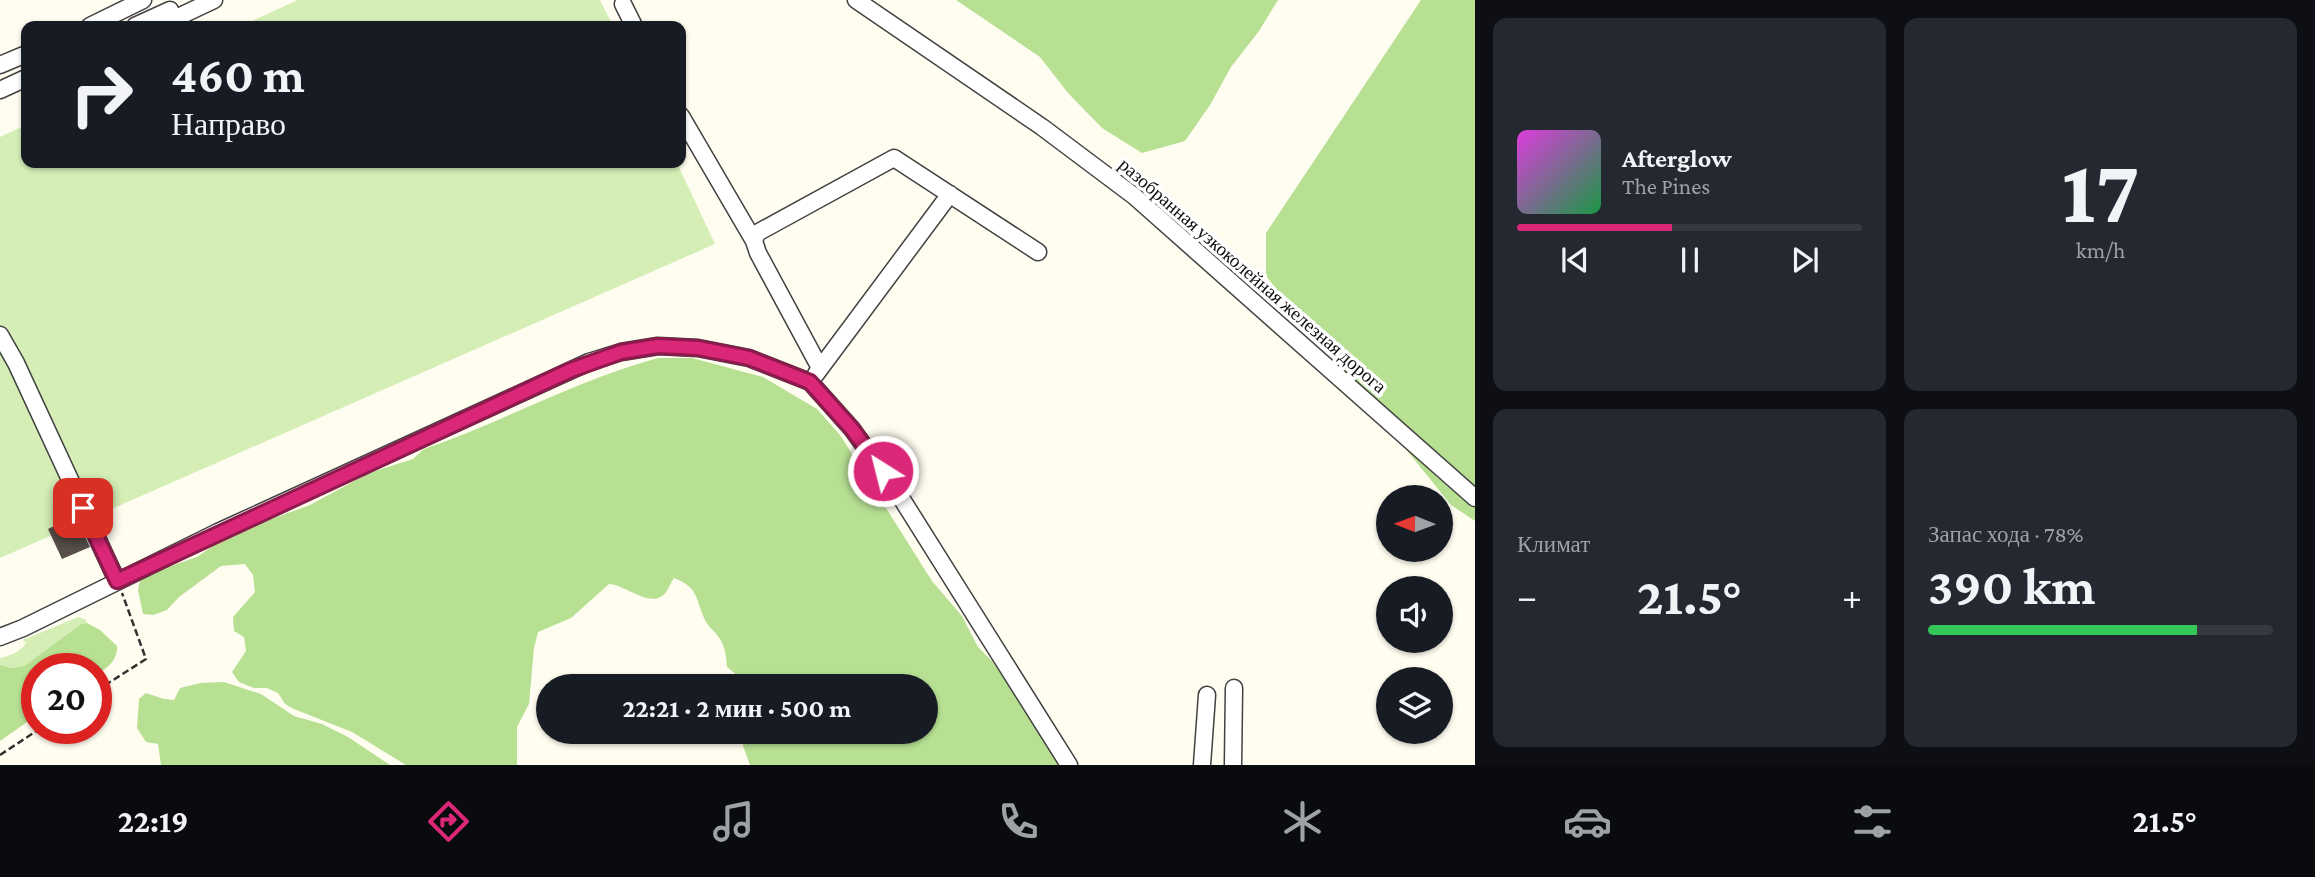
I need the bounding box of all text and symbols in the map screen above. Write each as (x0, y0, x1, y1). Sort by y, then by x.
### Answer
text: 460 m (171, 48, 305, 103)
icon: right (56, 49, 147, 140)
text: Направо (171, 106, 286, 142)
text: 17 (2061, 140, 2140, 242)
text: Afterglow (1622, 144, 1732, 173)
street label: разобранная узкоколейная железная дорога (1115, 154, 1391, 398)
text: The Pines (1622, 173, 1710, 199)
text: km/h (2076, 237, 2125, 263)
icon: previous (1556, 241, 1594, 279)
icon: pause (1671, 241, 1709, 279)
icon: next (1786, 241, 1824, 279)
position arrow (846, 434, 920, 508)
pin (53, 478, 113, 538)
north arrow (1376, 485, 1452, 562)
map controls (1376, 485, 1453, 744)
icon: arrive (64, 489, 102, 527)
text: Запас хода · 78% (1928, 521, 2084, 547)
text: Климат (1517, 531, 1590, 557)
text: 390 km (1928, 557, 2096, 615)
text: 21.5° (1637, 567, 1742, 625)
text: − (1517, 575, 1537, 617)
text: + (1842, 575, 1862, 617)
button: sound (1376, 576, 1453, 653)
speed limit sign: 20 (21, 653, 112, 744)
button: layers (1376, 667, 1453, 744)
text: 22:21 · 2 мин · 500 m (623, 694, 851, 723)
icon: directions (424, 797, 473, 846)
icon: music (709, 797, 758, 846)
icon: phone (994, 797, 1043, 846)
icon: climate (1278, 797, 1327, 846)
icon: car (1563, 797, 1612, 846)
icon: filters (1848, 797, 1897, 846)
text: 22:19 (118, 803, 188, 839)
text: 21.5° (2132, 803, 2197, 839)

